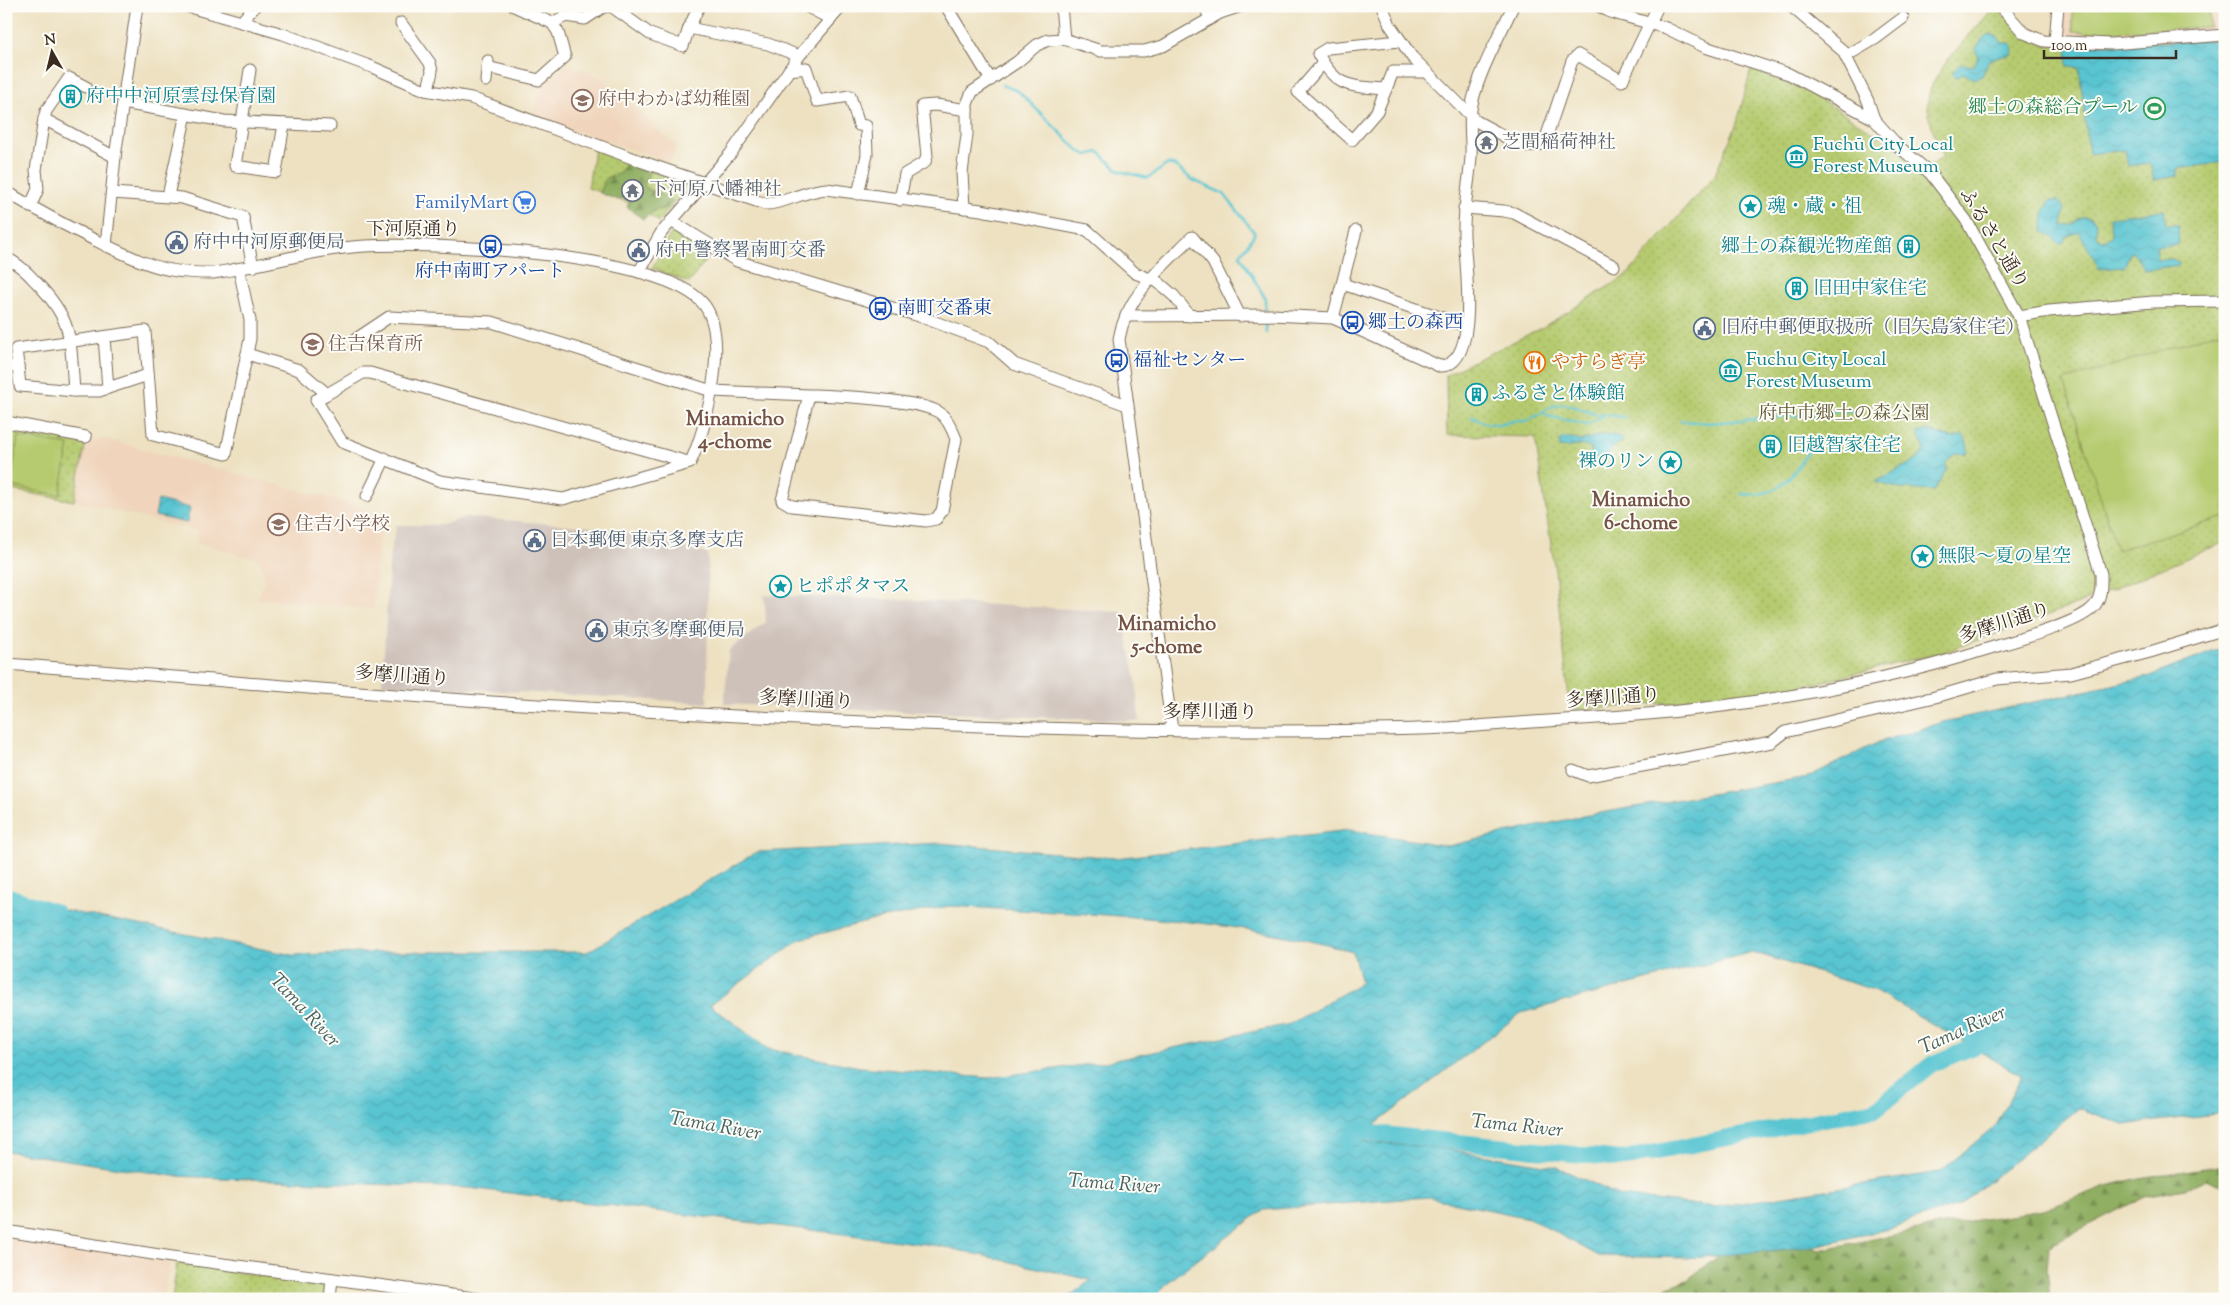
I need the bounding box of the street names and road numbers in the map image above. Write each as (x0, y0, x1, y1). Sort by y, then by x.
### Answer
street label: ふるさと通り (1952, 183, 2034, 295)
street label: 下河原通り (365, 217, 461, 244)
street label: 多摩川通り (1956, 596, 2054, 652)
street label: 多摩川通り (354, 660, 450, 694)
street label: 多摩川通り (1565, 682, 1661, 716)
street label: 多摩川通り (758, 685, 854, 717)
street label: 多摩川通り (1162, 700, 1258, 727)

